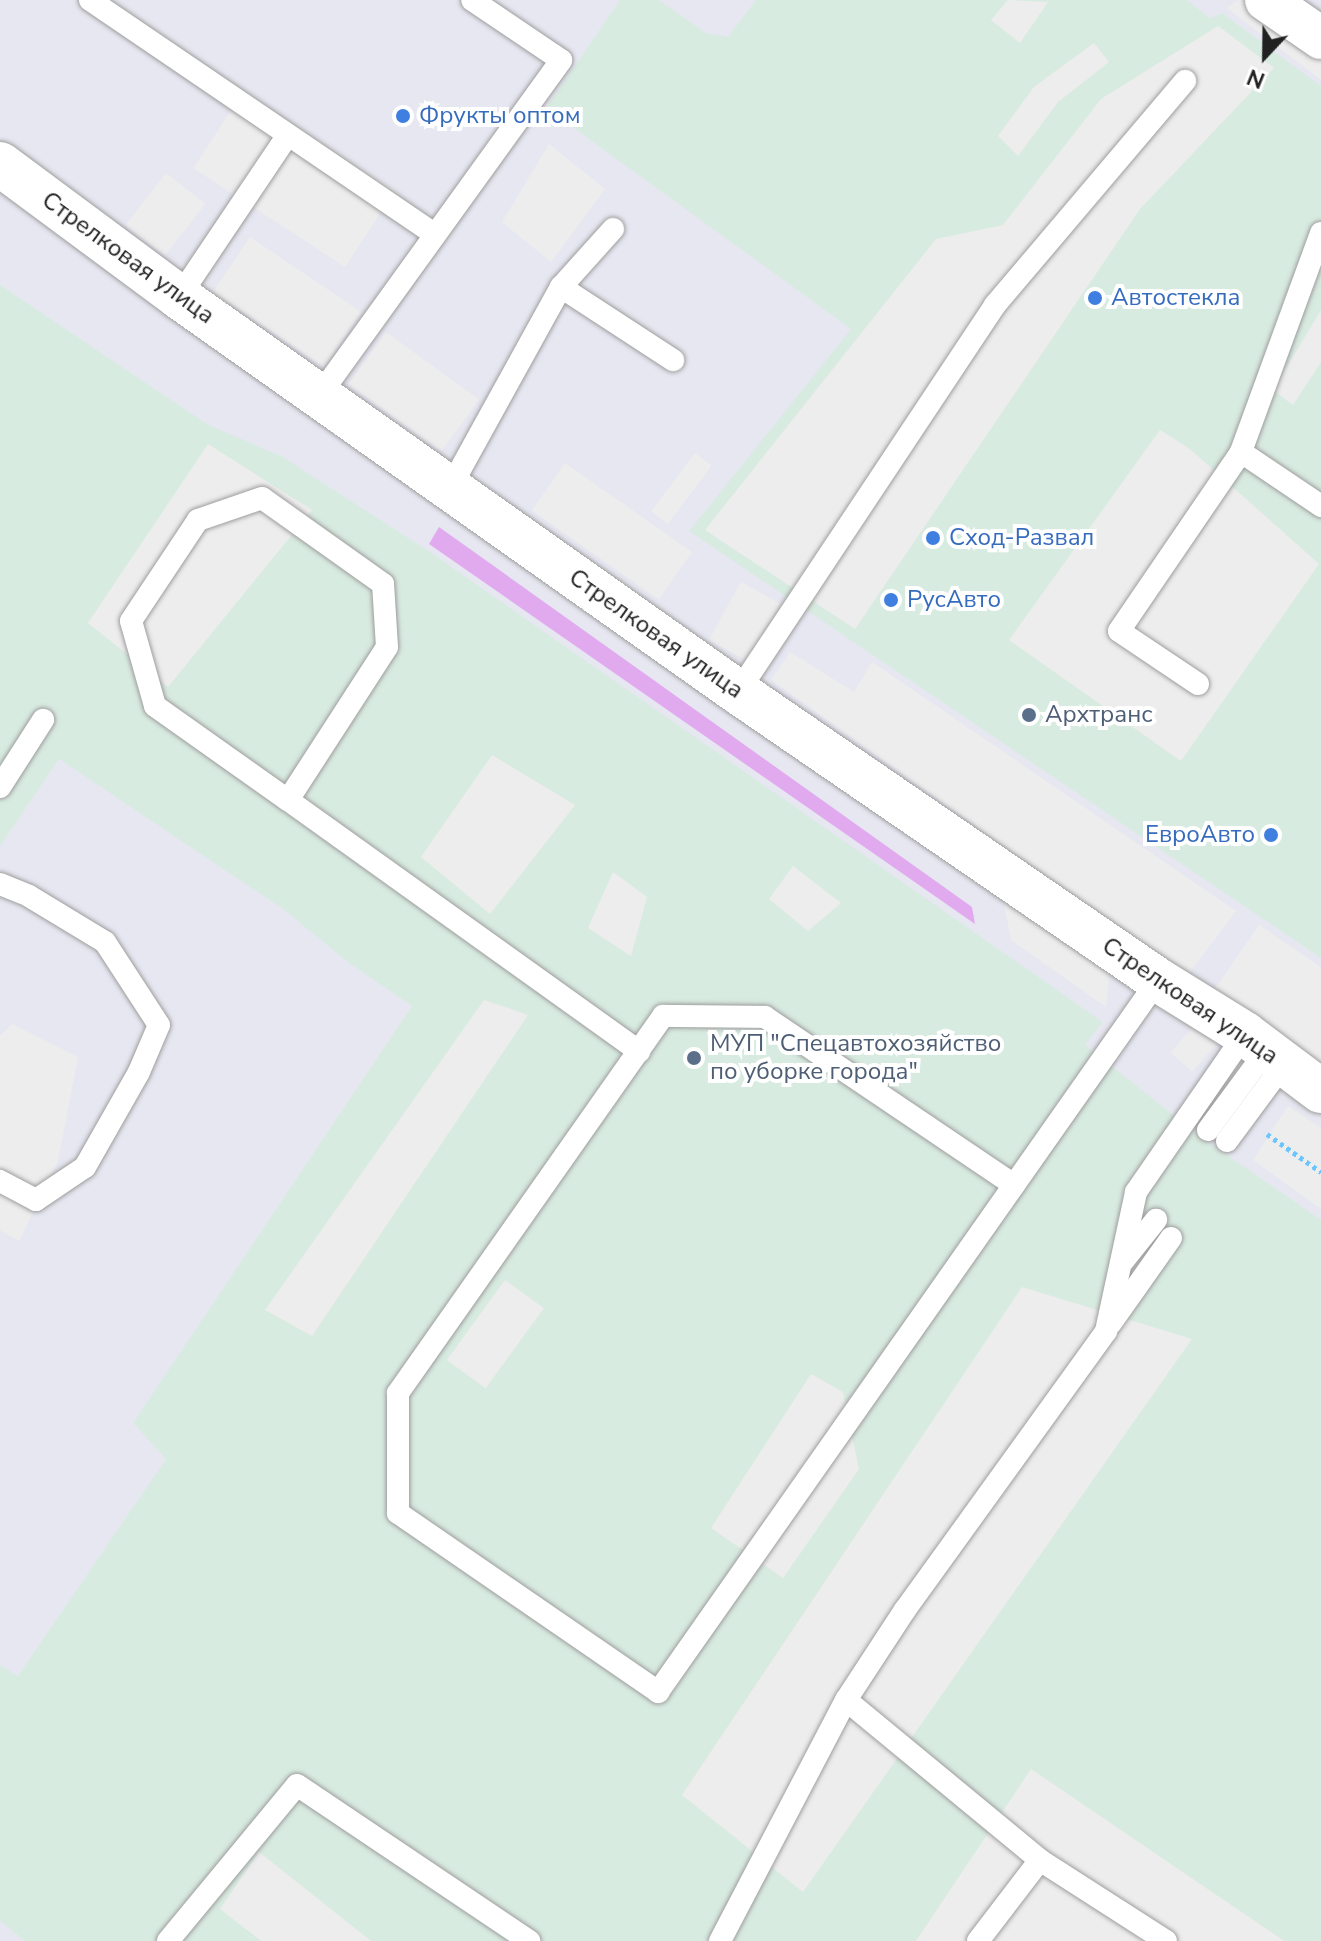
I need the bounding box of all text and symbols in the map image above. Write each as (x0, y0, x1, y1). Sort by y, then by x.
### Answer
north arrow (1225, 16, 1305, 96)
text: N (1243, 61, 1269, 95)
place label: Фрукты оптом (419, 102, 581, 130)
marker: Фрукты оптом (394, 107, 412, 125)
street label: Стрелковая улица (36, 186, 220, 330)
place label: Автостекла (1111, 284, 1240, 312)
marker: Автостекла (1086, 289, 1104, 307)
place label: Сход-Развал (949, 524, 1094, 552)
marker: Сход-Развал (924, 529, 942, 547)
street label: Стрелковая улица (563, 563, 749, 705)
place label: РусАвто (907, 586, 1001, 614)
marker: РусАвто (882, 591, 900, 609)
place label: Архтранс (1045, 701, 1153, 729)
marker: Архтранс (1020, 706, 1038, 724)
place label: ЕвроАвто (1145, 821, 1255, 849)
marker: ЕвроАвто (1262, 826, 1280, 844)
street label: Стрелковая улица (1097, 931, 1283, 1071)
place label: МУП "Спецавтохозяйство по уборке города" (710, 1030, 1001, 1086)
marker: МУП "Спецавтохозяйство по уборке города" (685, 1049, 703, 1067)

